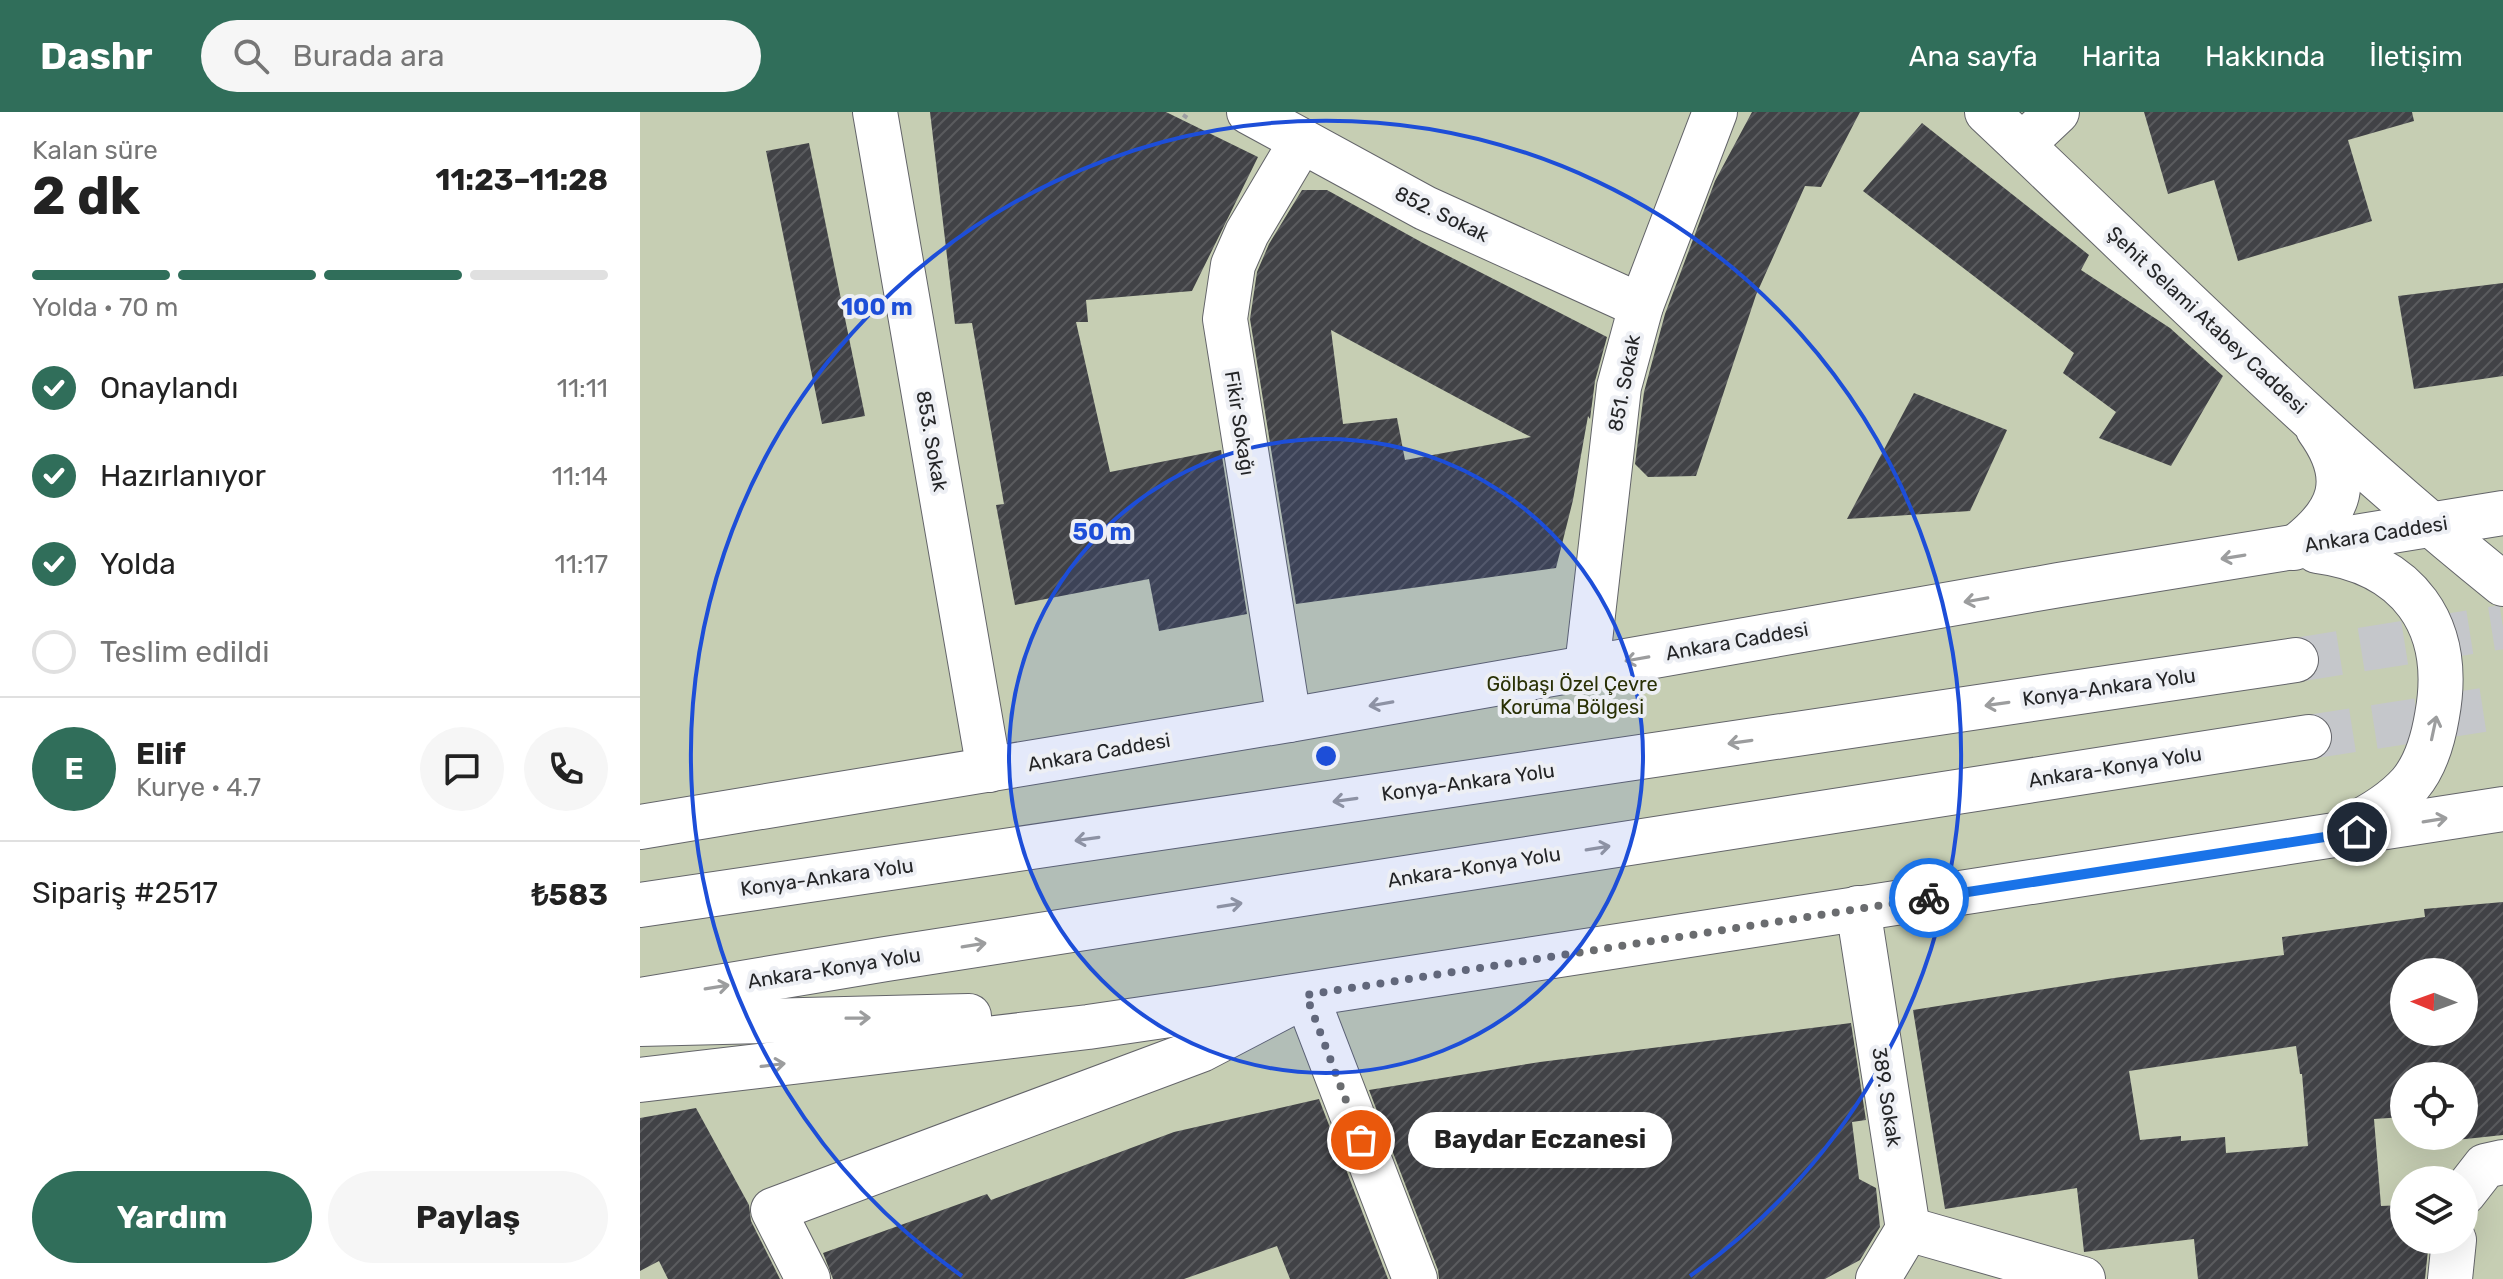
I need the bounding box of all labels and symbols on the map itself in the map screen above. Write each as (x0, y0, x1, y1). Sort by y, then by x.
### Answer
street label: 852. Sokak (1391, 181, 1494, 247)
street label: Şehit Selami Atabey Caddesi (2102, 221, 2312, 419)
text: 100 m (841, 293, 913, 321)
street label: 851. Sokak (1603, 332, 1645, 433)
street label: Fikir Sokağı (1220, 369, 1260, 477)
street label: 853. Sokak (911, 389, 953, 494)
street label: Ankara Caddesi (2303, 511, 2449, 557)
text: 50 m (1073, 518, 1131, 546)
one-way arrow (2221, 551, 2246, 566)
one-way arrow (1964, 593, 1989, 608)
street label: Ankara Caddesi (1664, 617, 1810, 665)
one-way arrow (1625, 652, 1650, 667)
street label: Konya-Ankara Yolu (2021, 663, 2197, 711)
park label: Gölbaşı Özel Çevre Koruma Bölgesi (1486, 672, 1658, 719)
one-way arrow (1369, 697, 1394, 712)
one-way arrow (1985, 697, 2011, 712)
one-way arrow (2428, 716, 2443, 741)
street label: Ankara Caddesi (1026, 728, 1172, 776)
one-way arrow (1728, 735, 1753, 750)
street label: Ankara-Konya Yolu (2027, 741, 2203, 793)
centre of rings (1312, 742, 1340, 770)
street label: Konya-Ankara Yolu (1380, 758, 1556, 806)
one-way arrow (1332, 794, 1358, 809)
pin (2323, 798, 2391, 866)
one-way arrow (2422, 811, 2447, 826)
one-way arrow (1075, 832, 1101, 847)
one-way arrow (1585, 840, 1610, 855)
street label: Ankara-Konya Yolu (1386, 841, 1562, 893)
street label: Konya-Ankara Yolu (739, 853, 915, 901)
courier (1889, 858, 1969, 938)
one-way arrow (1217, 897, 1243, 912)
one-way arrow (960, 937, 986, 952)
street label: Ankara-Konya Yolu (746, 942, 922, 994)
north arrow (2390, 958, 2478, 1046)
one-way arrow (704, 979, 729, 994)
one-way arrow (844, 1011, 871, 1026)
street label: 389. Sokak (1867, 1045, 1907, 1149)
one-way arrow (759, 1057, 786, 1072)
pin (1327, 1106, 1395, 1174)
callout: Baydar Eczanesi (1409, 1112, 1673, 1168)

